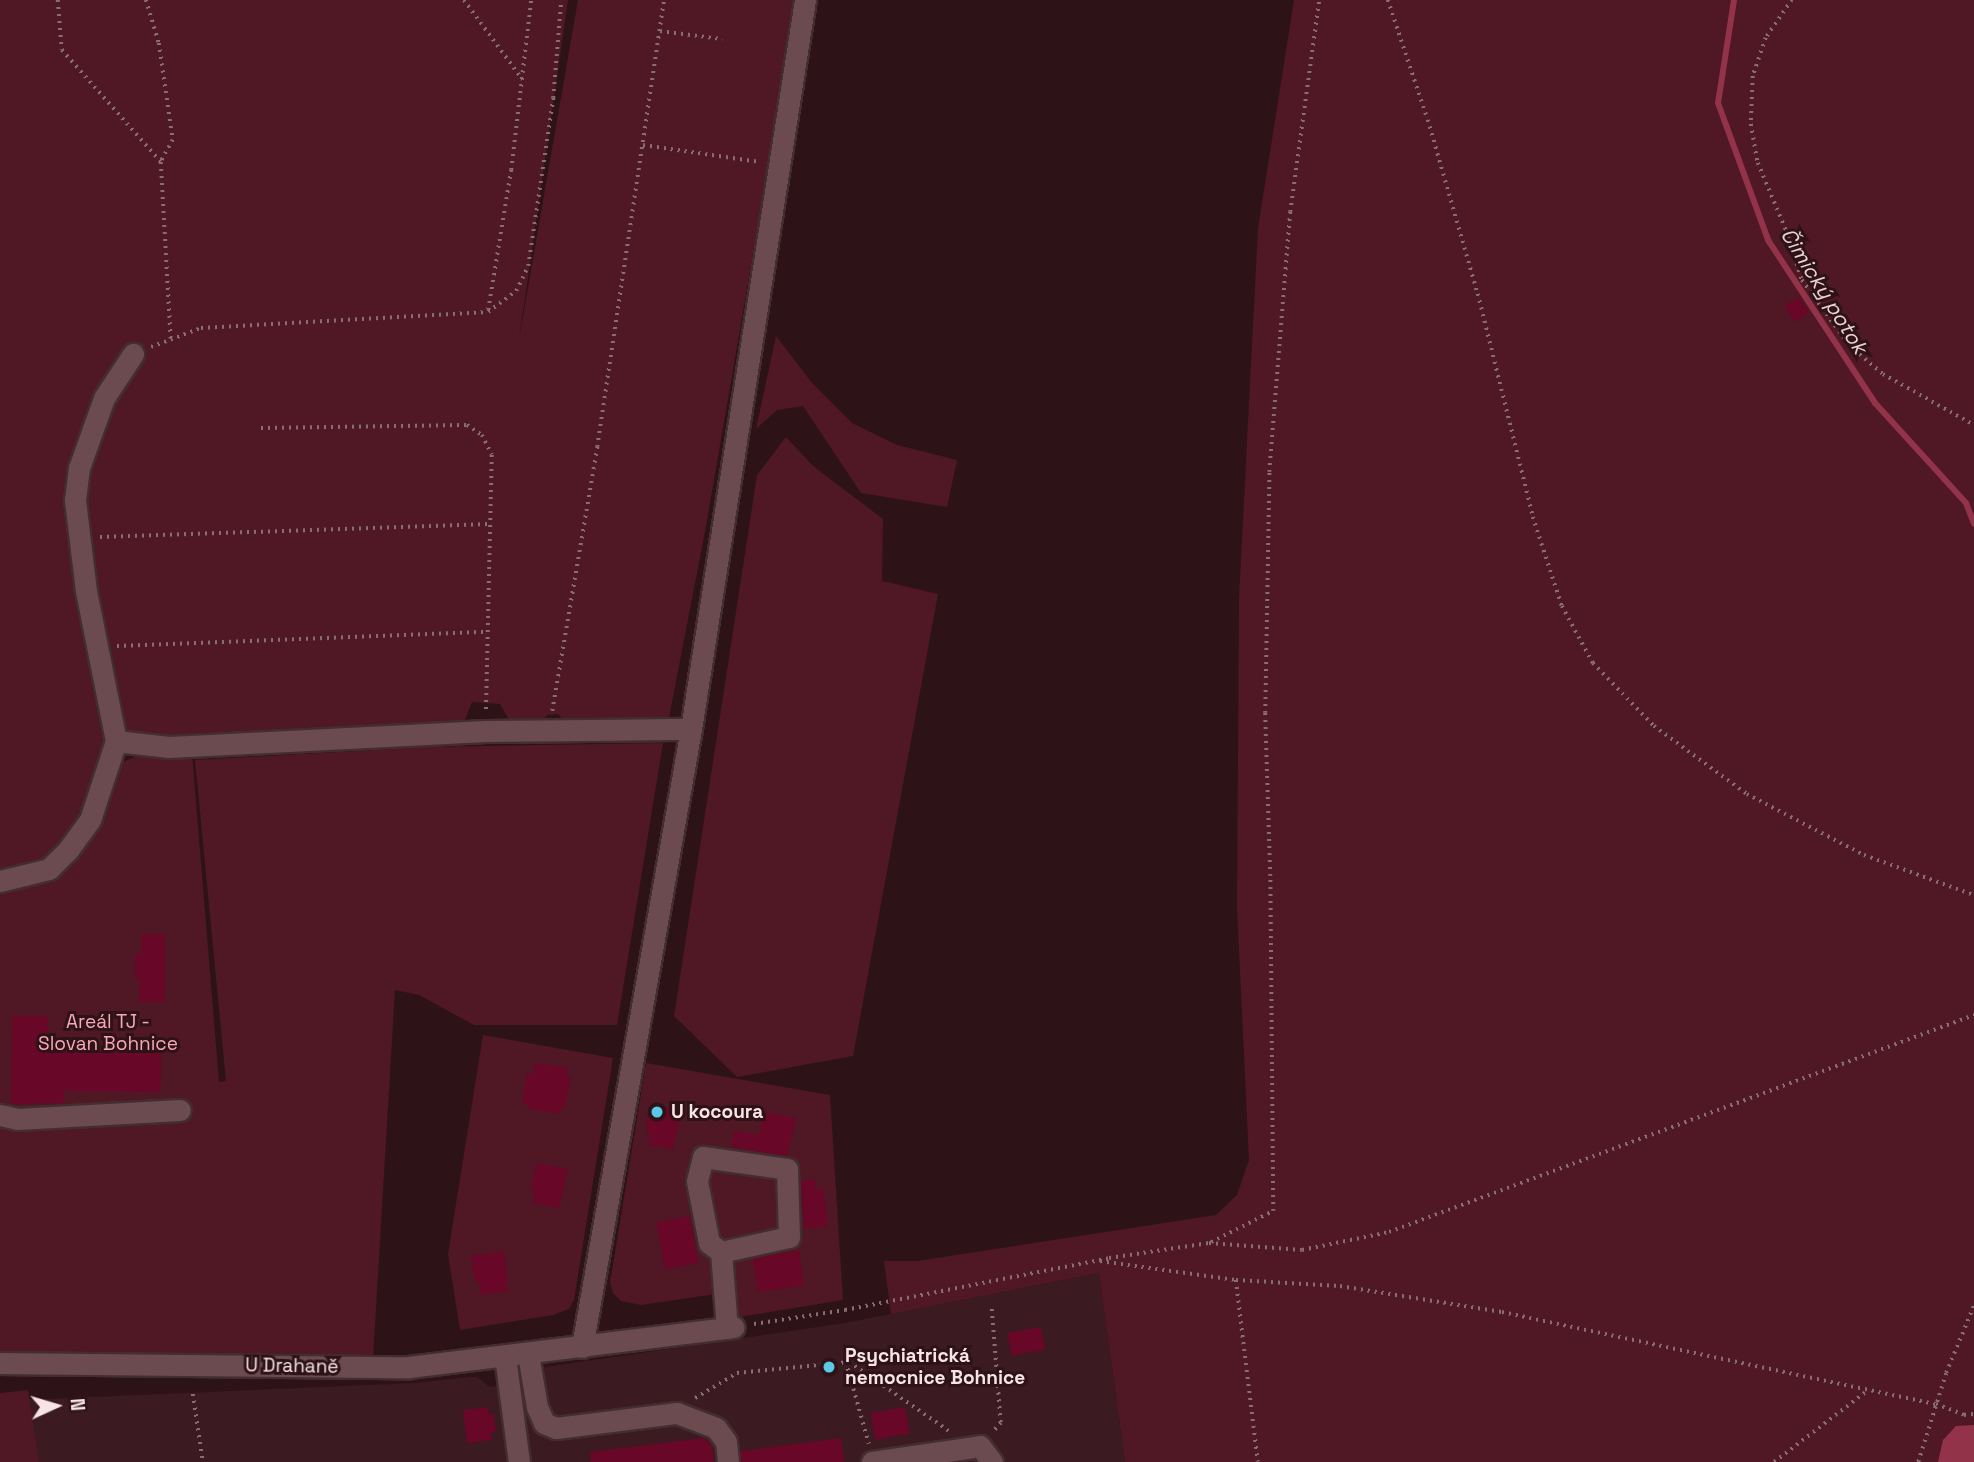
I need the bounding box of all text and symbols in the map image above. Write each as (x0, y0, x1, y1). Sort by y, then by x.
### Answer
water label: Čimický potok (1775, 223, 1873, 359)
park label: Areál TJ - Slovan Bohnice (38, 1011, 178, 1055)
place label: U kocoura (671, 1101, 763, 1123)
marker: U kocoura (649, 1104, 665, 1120)
place label: Psychiatrická nemocnice Bohnice (845, 1345, 1025, 1389)
street label: U Drahaně (245, 1354, 339, 1378)
marker: Psychiatrická nemocnice Bohnice (819, 1357, 839, 1377)
north arrow (21, 1371, 91, 1441)
text: N (65, 1397, 90, 1412)

